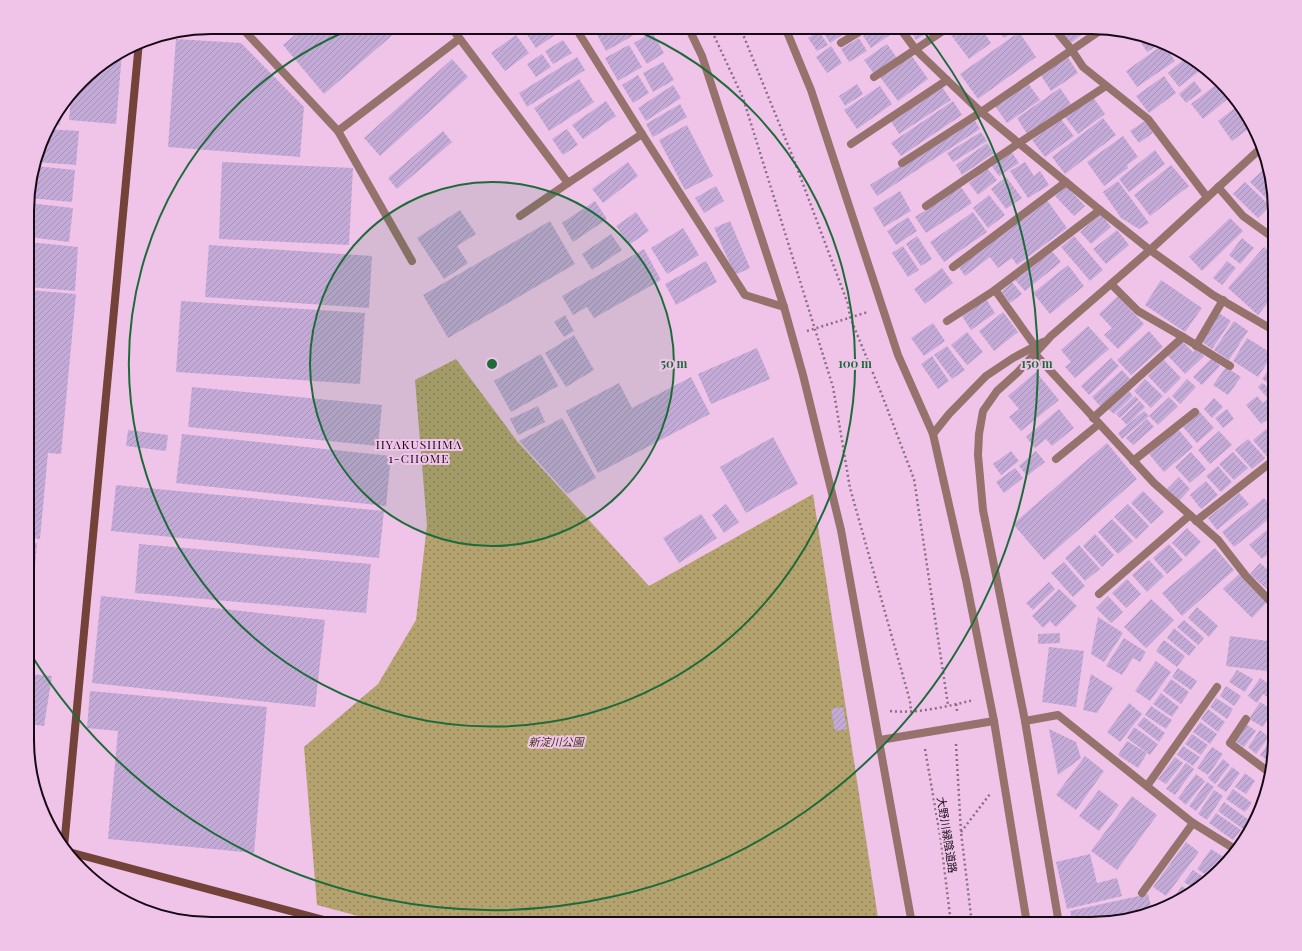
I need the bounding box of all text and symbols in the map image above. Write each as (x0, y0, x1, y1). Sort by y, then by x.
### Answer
text: 50 m (661, 355, 688, 371)
text: 100 m (838, 355, 872, 371)
text: 150 m (1021, 355, 1053, 371)
centre of rings (485, 357, 499, 371)
district label: HYAKUSHIMA 1-CHOME (376, 436, 462, 466)
park label: 新淀川公園 (529, 734, 585, 749)
street label: 大野川緑陰道路 (934, 796, 961, 874)

